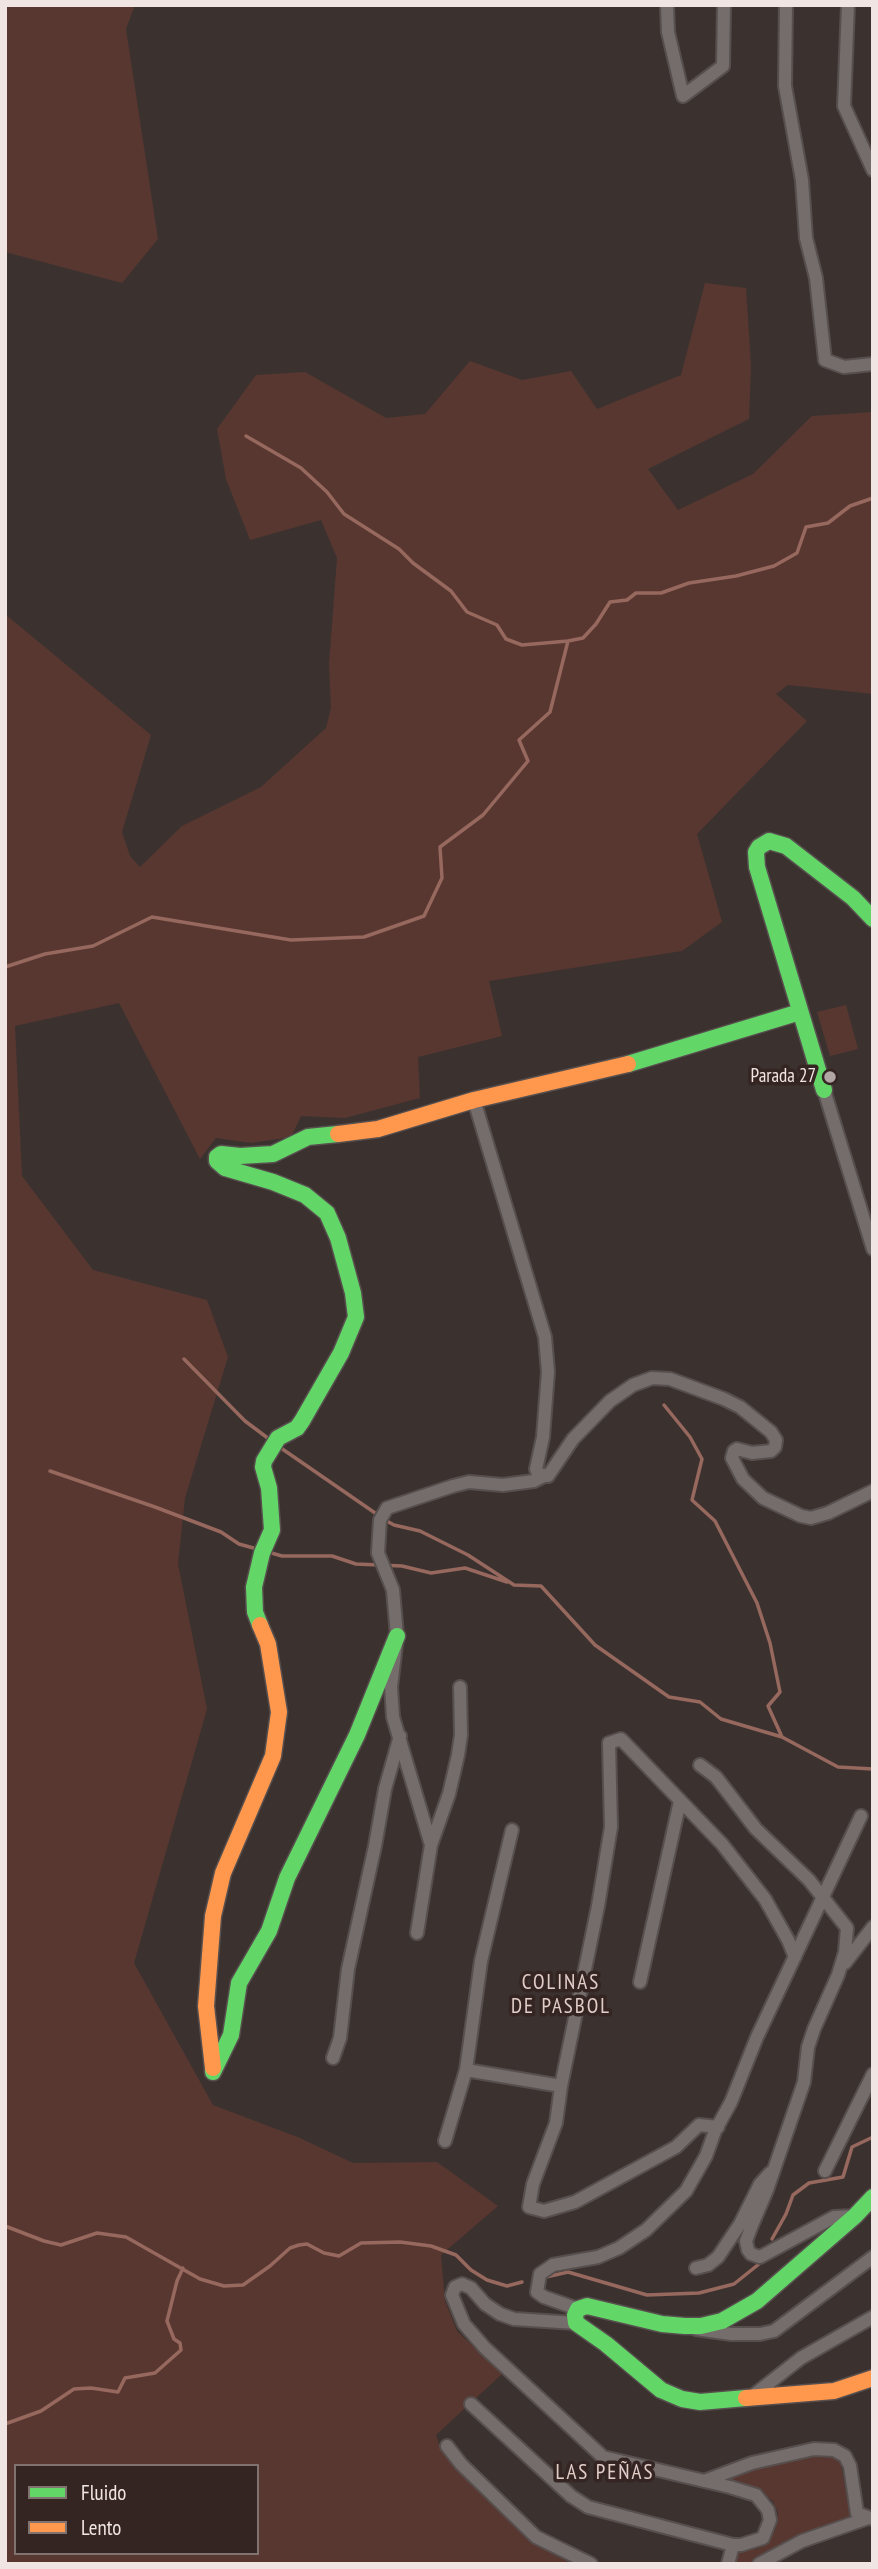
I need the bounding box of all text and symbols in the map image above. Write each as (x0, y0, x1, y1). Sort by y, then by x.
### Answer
place label: Parada 27 (751, 1066, 816, 1088)
marker: Parada 27 (822, 1069, 838, 1085)
district label: COLINAS DE PASBOL (512, 1970, 610, 2020)
district label: LAS PEÑAS (557, 2460, 653, 2486)
legend (14, 2464, 259, 2555)
text: Fluido (81, 2479, 126, 2506)
text: Lento (81, 2514, 121, 2541)

